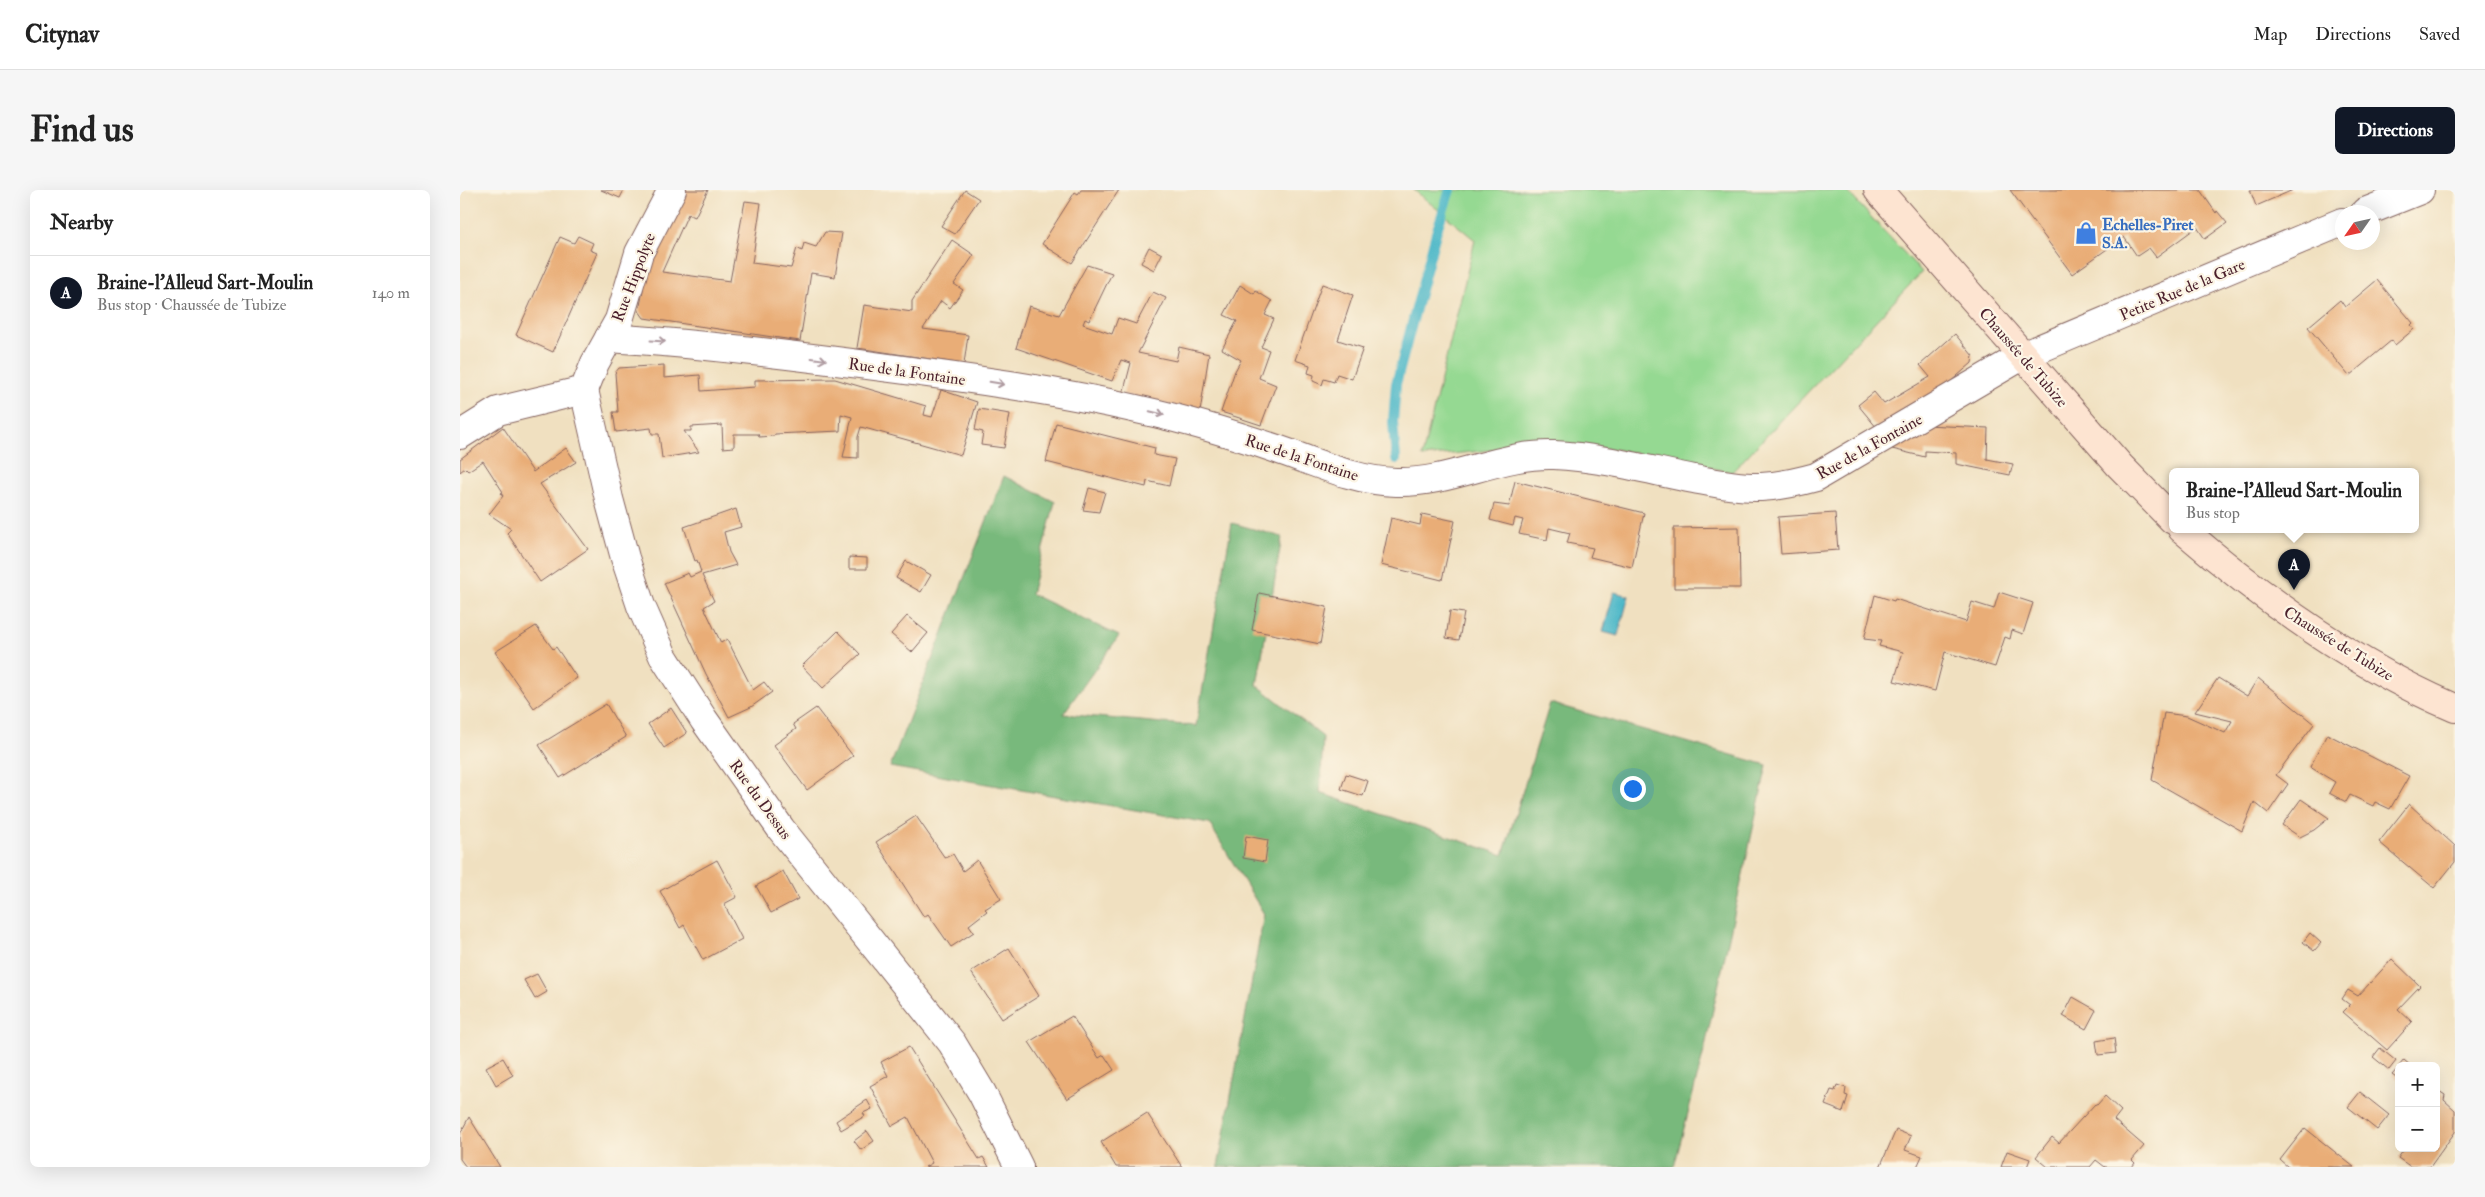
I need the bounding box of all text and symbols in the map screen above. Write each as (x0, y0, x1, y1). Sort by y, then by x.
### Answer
text: Citynav (25, 19, 99, 50)
text: Map (2254, 23, 2287, 46)
text: Directions (2315, 23, 2391, 46)
text: Saved (2419, 23, 2460, 46)
button: Directions (2335, 107, 2455, 154)
text: Find us (30, 108, 134, 152)
north arrow (2335, 205, 2380, 250)
text: Nearby (50, 209, 113, 236)
place label: Echelles-Piret S.A. (2102, 215, 2194, 253)
shop icon: Echelles-Piret S.A. (2073, 220, 2099, 246)
street label: Rue Hippolyte (608, 230, 661, 325)
street label: Petite Rue de la Gare (2117, 254, 2248, 325)
text: Braine-l'Alleud Sart-Moulin (97, 271, 313, 295)
text: A (61, 283, 71, 303)
text: 140 m (372, 283, 410, 303)
text: Bus stop · Chaussée de Tubize (97, 295, 286, 315)
street label: Chaussée de Tubize (1975, 304, 2072, 412)
one-way arrow (649, 337, 665, 346)
one-way arrow (811, 354, 827, 364)
street label: Rue de la Fontaine (847, 354, 967, 390)
one-way arrow (989, 379, 1005, 389)
one-way arrow (1149, 409, 1165, 418)
street label: Rue de la Fontaine (1813, 409, 1926, 484)
street label: Rue de la Fontaine (1242, 430, 1361, 486)
popup (2169, 468, 2419, 533)
text: Braine-l'Alleud Sart-Moulin (2186, 479, 2402, 503)
text: Bus stop (2186, 503, 2240, 523)
pin: A (2278, 549, 2310, 590)
street label: Chaussée de Tubize (2280, 602, 2397, 686)
street label: Rue du Dessus (725, 756, 796, 843)
your location (1620, 776, 1646, 802)
map controls (2395, 1062, 2440, 1152)
button: + (2395, 1062, 2440, 1107)
button: − (2395, 1107, 2440, 1152)

